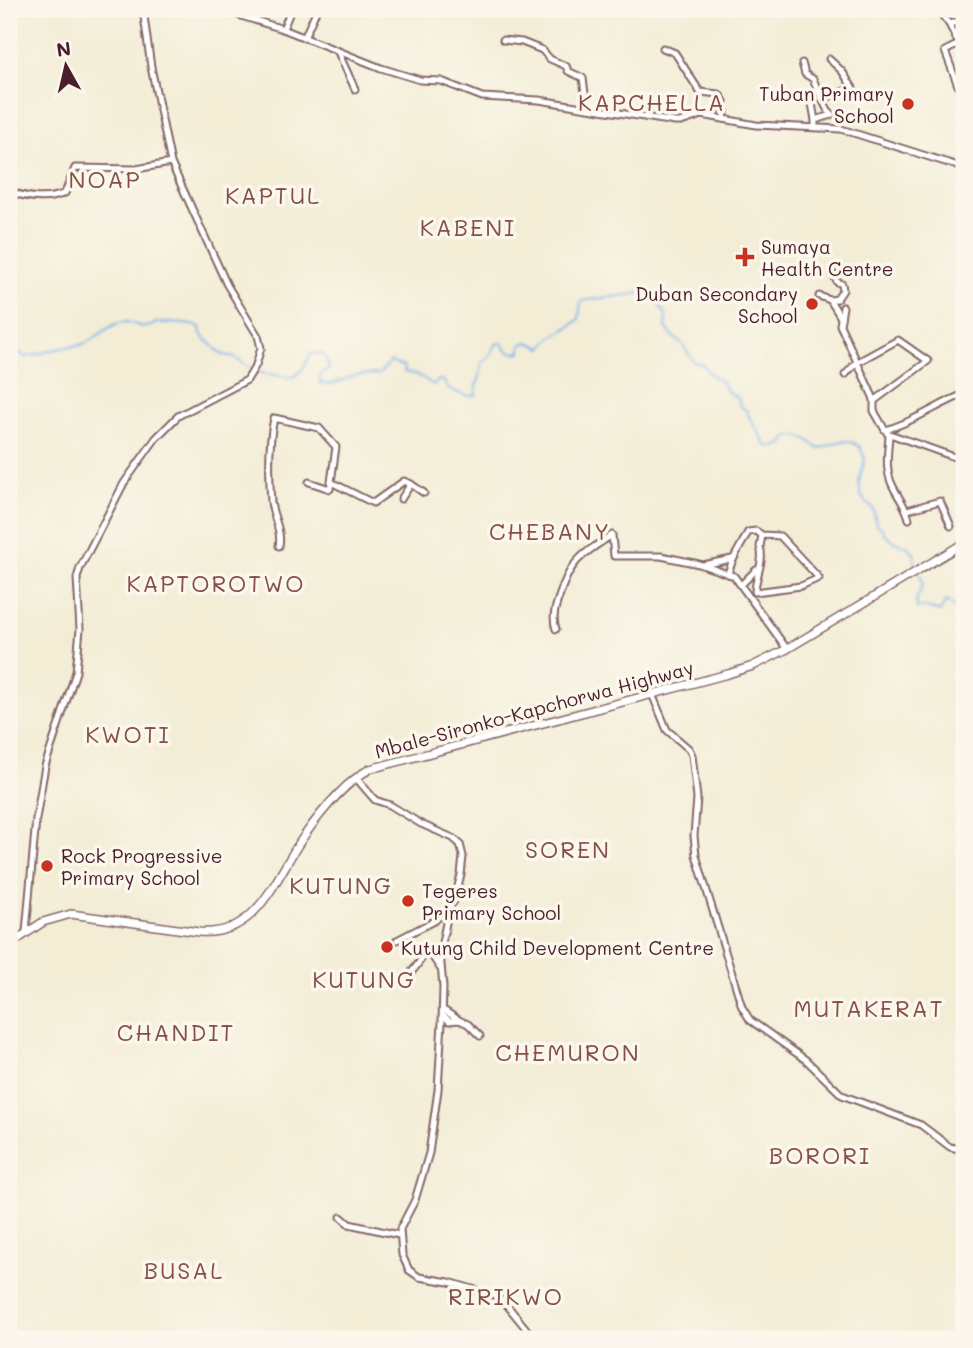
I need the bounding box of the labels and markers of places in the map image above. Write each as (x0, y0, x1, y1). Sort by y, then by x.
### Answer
place label: Tuban Primary School (759, 81, 894, 128)
marker: Tuban Primary School (900, 96, 916, 112)
place label: Sumaya Health Centre (761, 234, 894, 281)
marker: Sumaya Health Centre (735, 247, 755, 267)
place label: Duban Secondary School (635, 281, 798, 328)
marker: Duban Secondary School (804, 296, 820, 312)
place label: Rock Progressive Primary School (61, 843, 223, 890)
marker: Rock Progressive Primary School (39, 858, 55, 874)
place label: Tegeres Primary School (422, 878, 561, 925)
marker: Tegeres Primary School (400, 893, 416, 909)
place label: Kutung Child Development Centre (401, 935, 714, 960)
marker: Kutung Child Development Centre (379, 939, 395, 955)

